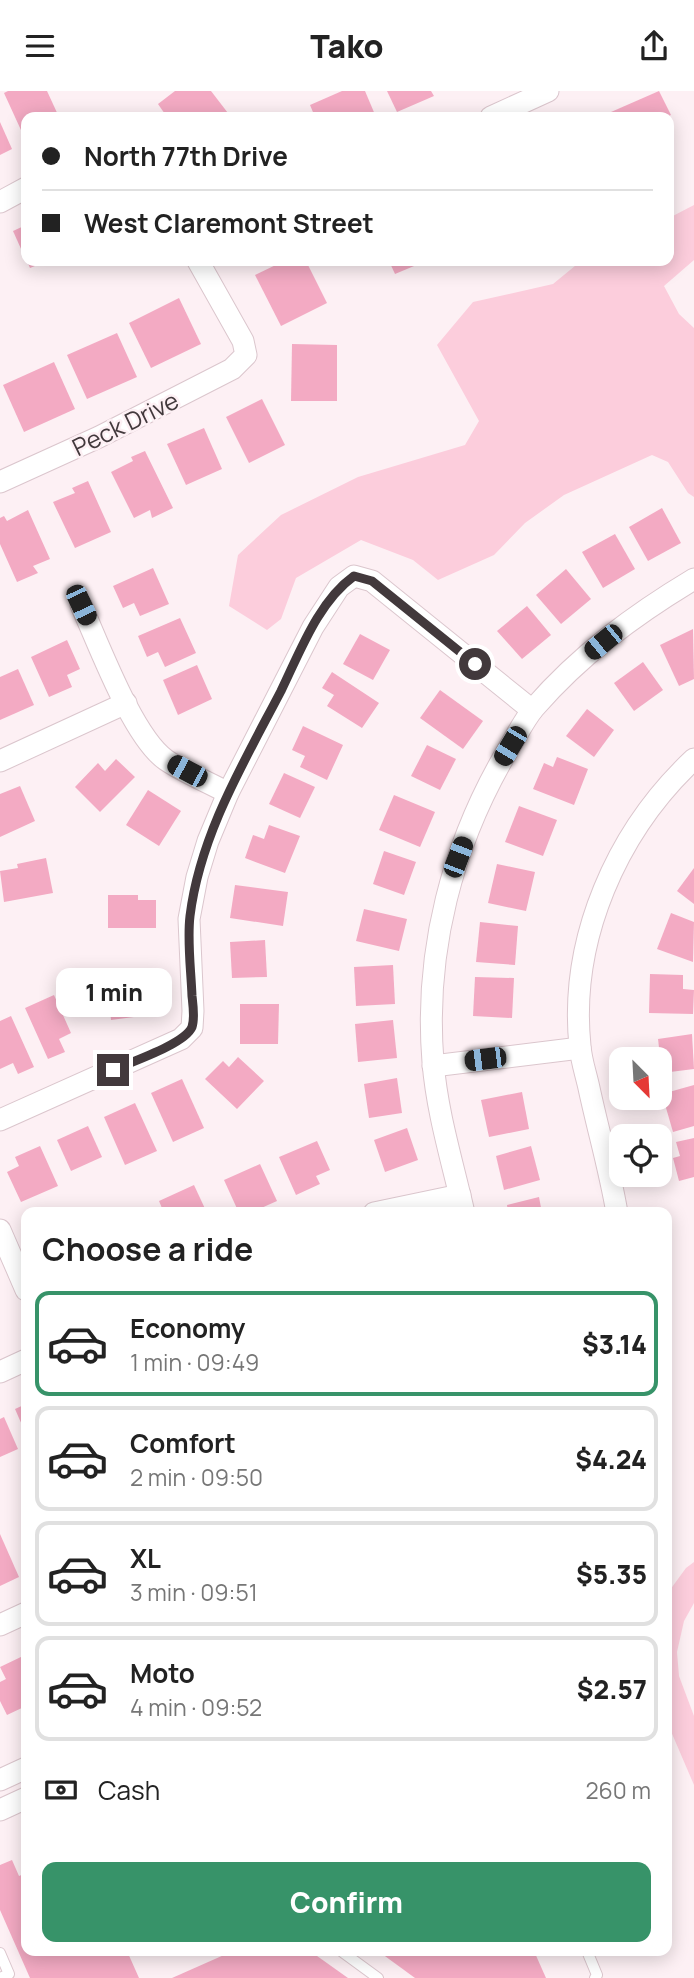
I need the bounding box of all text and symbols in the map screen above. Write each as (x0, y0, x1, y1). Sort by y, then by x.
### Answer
text: Tako (310, 24, 384, 68)
icon: menu (21, 27, 59, 65)
icon: share (635, 27, 673, 65)
text: North 77th Drive (84, 138, 288, 174)
text: West Claremont Street (84, 205, 374, 241)
street label: Peck Drive (66, 383, 184, 463)
car (63, 582, 100, 628)
car (581, 621, 626, 663)
route start (459, 648, 491, 680)
car (491, 723, 530, 769)
car (164, 752, 211, 790)
car (441, 834, 476, 880)
callout: 1 min (55, 969, 171, 1017)
text: 1 min (85, 976, 143, 1008)
car (463, 1046, 508, 1072)
north arrow (609, 1047, 672, 1109)
map controls (609, 1047, 672, 1187)
route end (97, 1054, 129, 1086)
button: locate (609, 1124, 672, 1187)
text: Choose a ride (42, 1227, 253, 1271)
text: Economy (130, 1310, 245, 1346)
icon: car (46, 1312, 109, 1375)
text: $3.14 (582, 1326, 647, 1362)
text: 1 min · 09:49 (130, 1346, 259, 1378)
text: Comfort (130, 1425, 236, 1461)
icon: car (46, 1427, 109, 1490)
text: $4.24 (575, 1441, 647, 1477)
text: 2 min · 09:50 (130, 1461, 263, 1493)
text: XL (130, 1540, 161, 1576)
icon: car (46, 1542, 109, 1605)
text: $5.35 (576, 1556, 647, 1592)
text: 3 min · 09:51 (130, 1576, 258, 1608)
text: Moto (130, 1655, 195, 1691)
icon: car (46, 1657, 109, 1720)
text: $2.57 (577, 1671, 647, 1707)
text: 4 min · 09:52 (130, 1691, 262, 1723)
icon: cash (42, 1771, 80, 1809)
text: Cash (98, 1772, 160, 1808)
text: 260 m (585, 1774, 651, 1806)
button: Confirm (42, 1862, 651, 1942)

